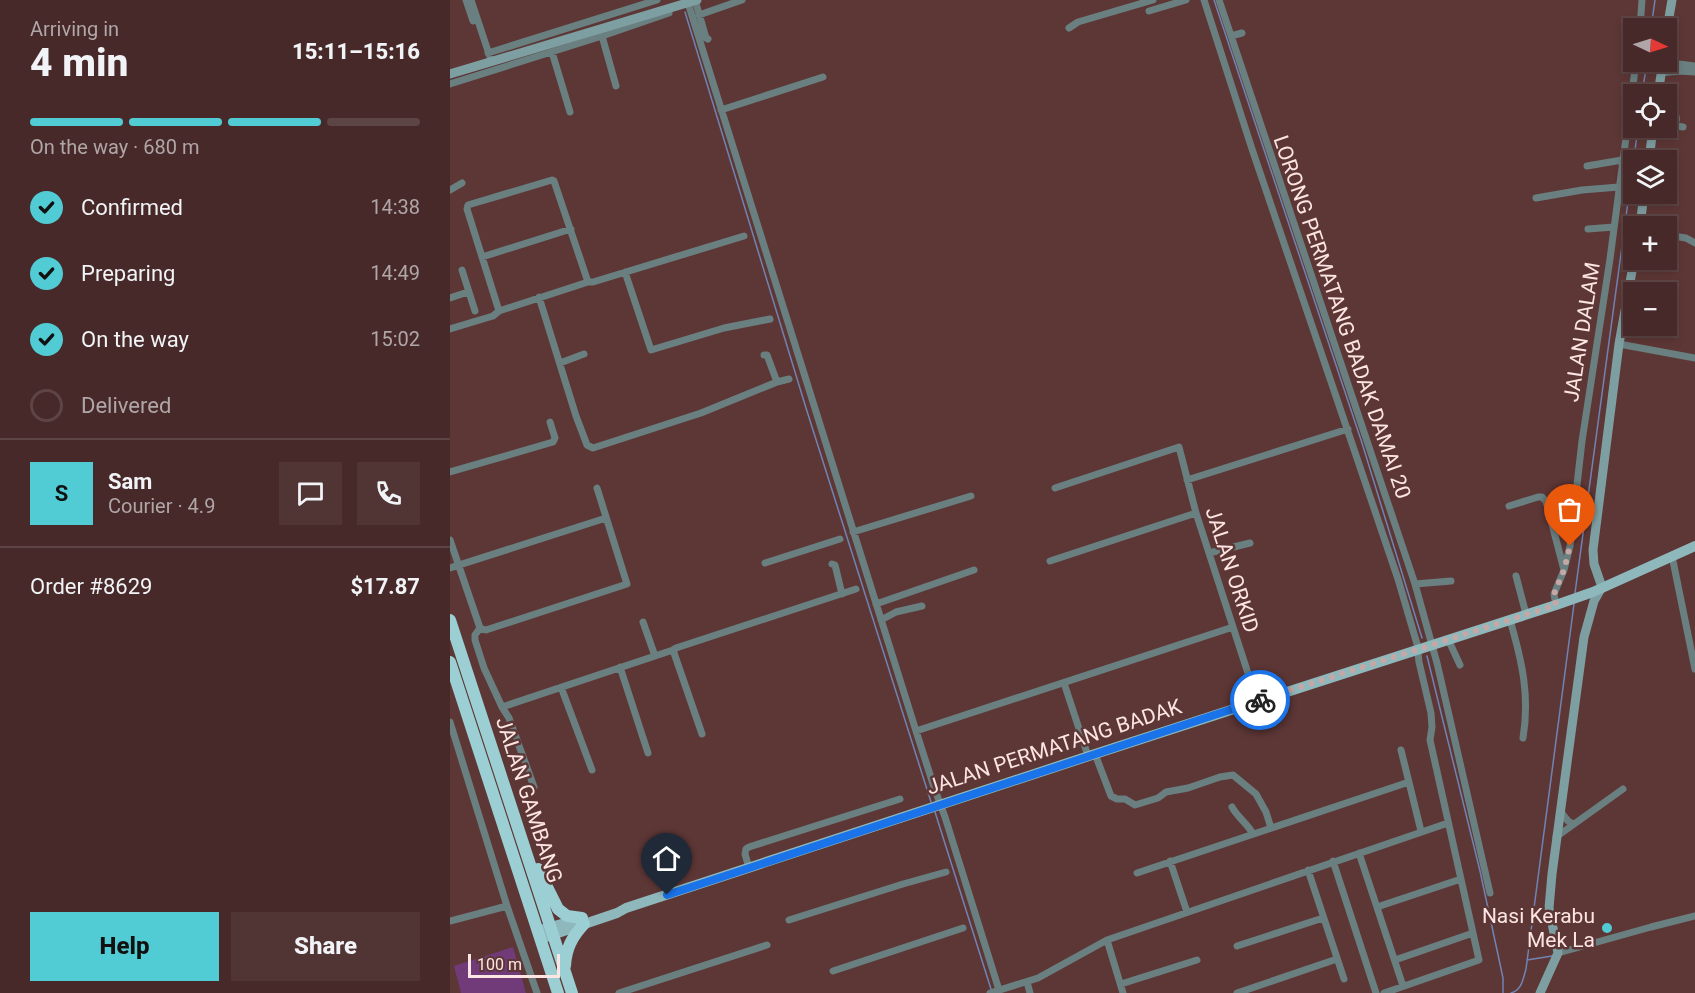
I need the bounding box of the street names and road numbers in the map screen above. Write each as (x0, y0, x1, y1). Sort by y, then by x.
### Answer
street label: LORONG PERMATANG BADAK DAMAI 20 (1268, 132, 1416, 502)
street label: JALAN DALAM (1559, 260, 1605, 404)
street label: JALAN ORKID (1200, 504, 1264, 636)
street label: JALAN PERMATANG BADAK (924, 694, 1185, 800)
street label: JALAN GAMBANG (491, 714, 567, 886)

